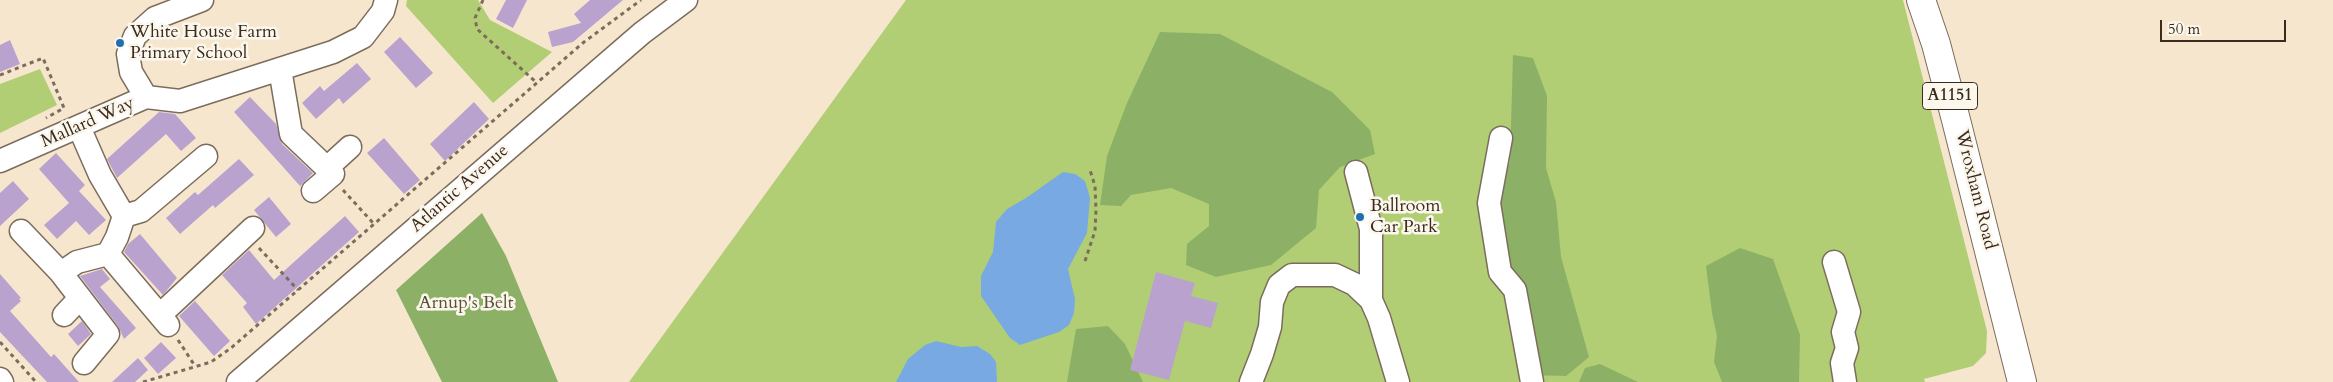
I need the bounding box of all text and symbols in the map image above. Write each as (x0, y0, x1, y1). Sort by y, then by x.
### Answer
scale bar (2163, 10, 2289, 42)
text: 50 m (2168, 19, 2200, 39)
place label: White House Farm Primary School (130, 22, 277, 64)
marker: White House Farm Primary School (114, 37, 126, 49)
road number: A1151 (1922, 82, 1978, 110)
street label: Mallard Way (38, 93, 138, 153)
street label: Wroxham Road (1950, 128, 2000, 252)
street label: Atlantic Avenue (406, 140, 514, 238)
place label: Ballroom Car Park (1370, 196, 1440, 238)
marker: Ballroom Car Park (1354, 211, 1366, 223)
park label: Arnup's Belt (419, 293, 513, 315)

